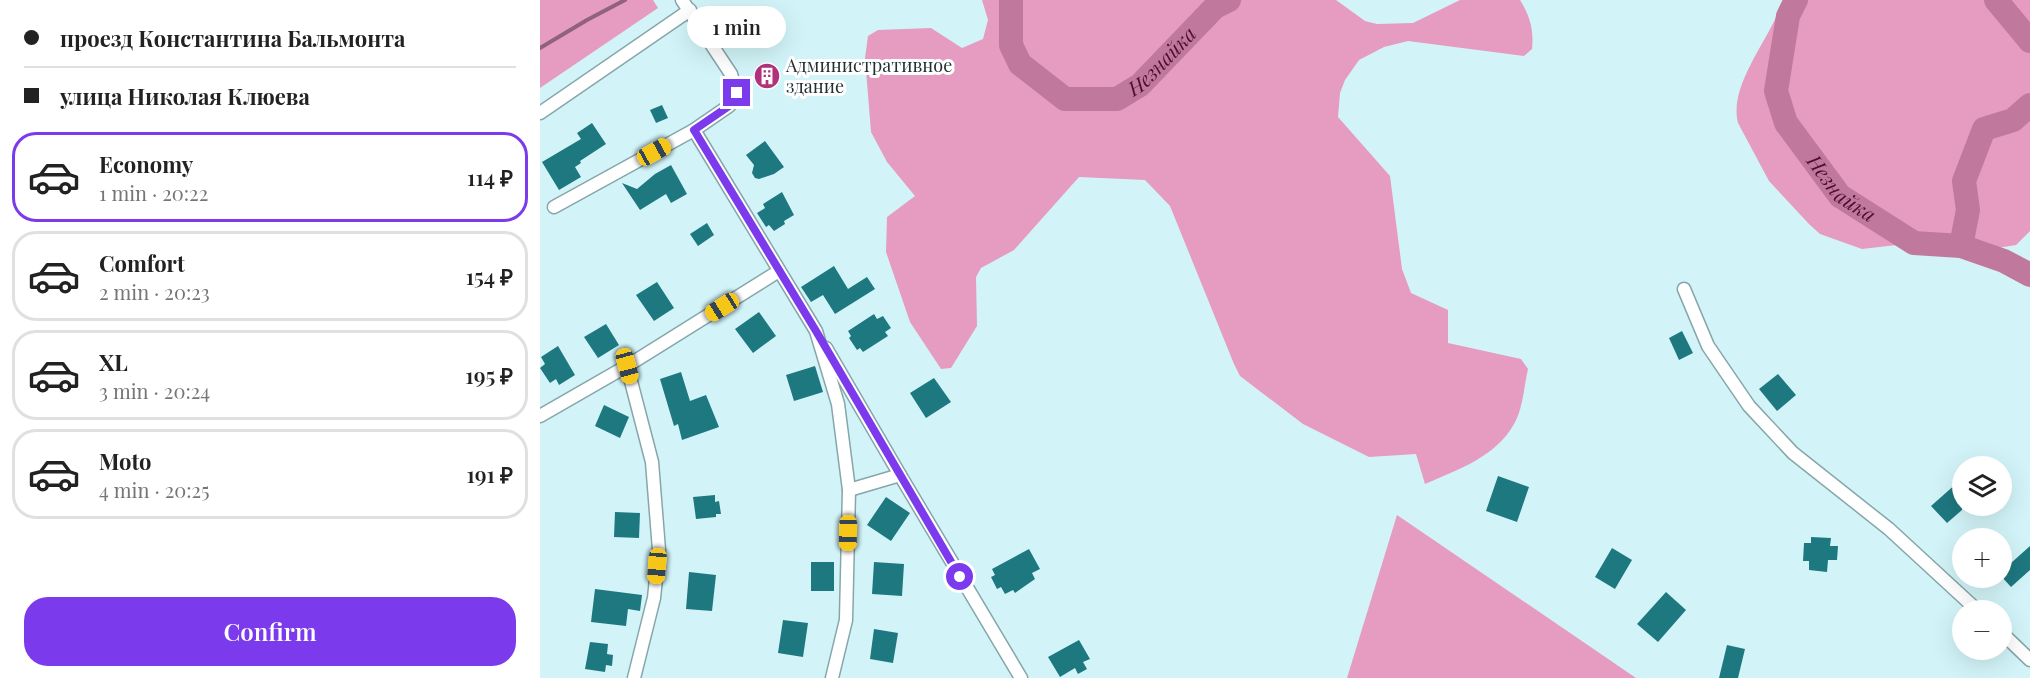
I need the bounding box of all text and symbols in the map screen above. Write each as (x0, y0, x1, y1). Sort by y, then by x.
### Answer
callout: 1 min (688, 6, 786, 48)
text: 1 min (712, 13, 761, 40)
water label: Незнайка (1121, 20, 1201, 102)
text: проезд Константина Бальмонта (60, 23, 405, 53)
place label: Административное здание (785, 53, 952, 98)
building icon: Административное здание (752, 61, 782, 91)
route end (723, 79, 750, 106)
text: улица Николая Клюева (60, 81, 310, 111)
car (634, 135, 674, 169)
water label: Незнайка (1801, 148, 1882, 227)
text: Economy (99, 149, 193, 179)
icon: car (27, 150, 81, 204)
text: 114 ₽ (467, 162, 513, 192)
text: 1 min · 20:22 (99, 179, 208, 206)
text: Comfort (99, 248, 185, 278)
icon: car (27, 249, 81, 303)
text: 154 ₽ (466, 261, 513, 291)
text: 2 min · 20:23 (99, 278, 210, 305)
car (702, 290, 742, 324)
car (614, 346, 640, 386)
text: XL (99, 347, 128, 377)
icon: car (27, 348, 81, 402)
text: 195 ₽ (465, 360, 513, 390)
text: 3 min · 20:24 (99, 377, 210, 404)
text: Moto (99, 446, 152, 476)
icon: car (27, 447, 81, 501)
map controls (1952, 456, 2012, 660)
button: layers (1952, 456, 2012, 516)
text: 191 ₽ (466, 459, 513, 489)
text: 4 min · 20:25 (99, 476, 209, 503)
car (839, 515, 857, 551)
button: + (1952, 528, 2012, 588)
car (646, 547, 668, 585)
route start (946, 563, 973, 590)
button: Confirm (24, 597, 516, 666)
button: − (1952, 600, 2012, 660)

